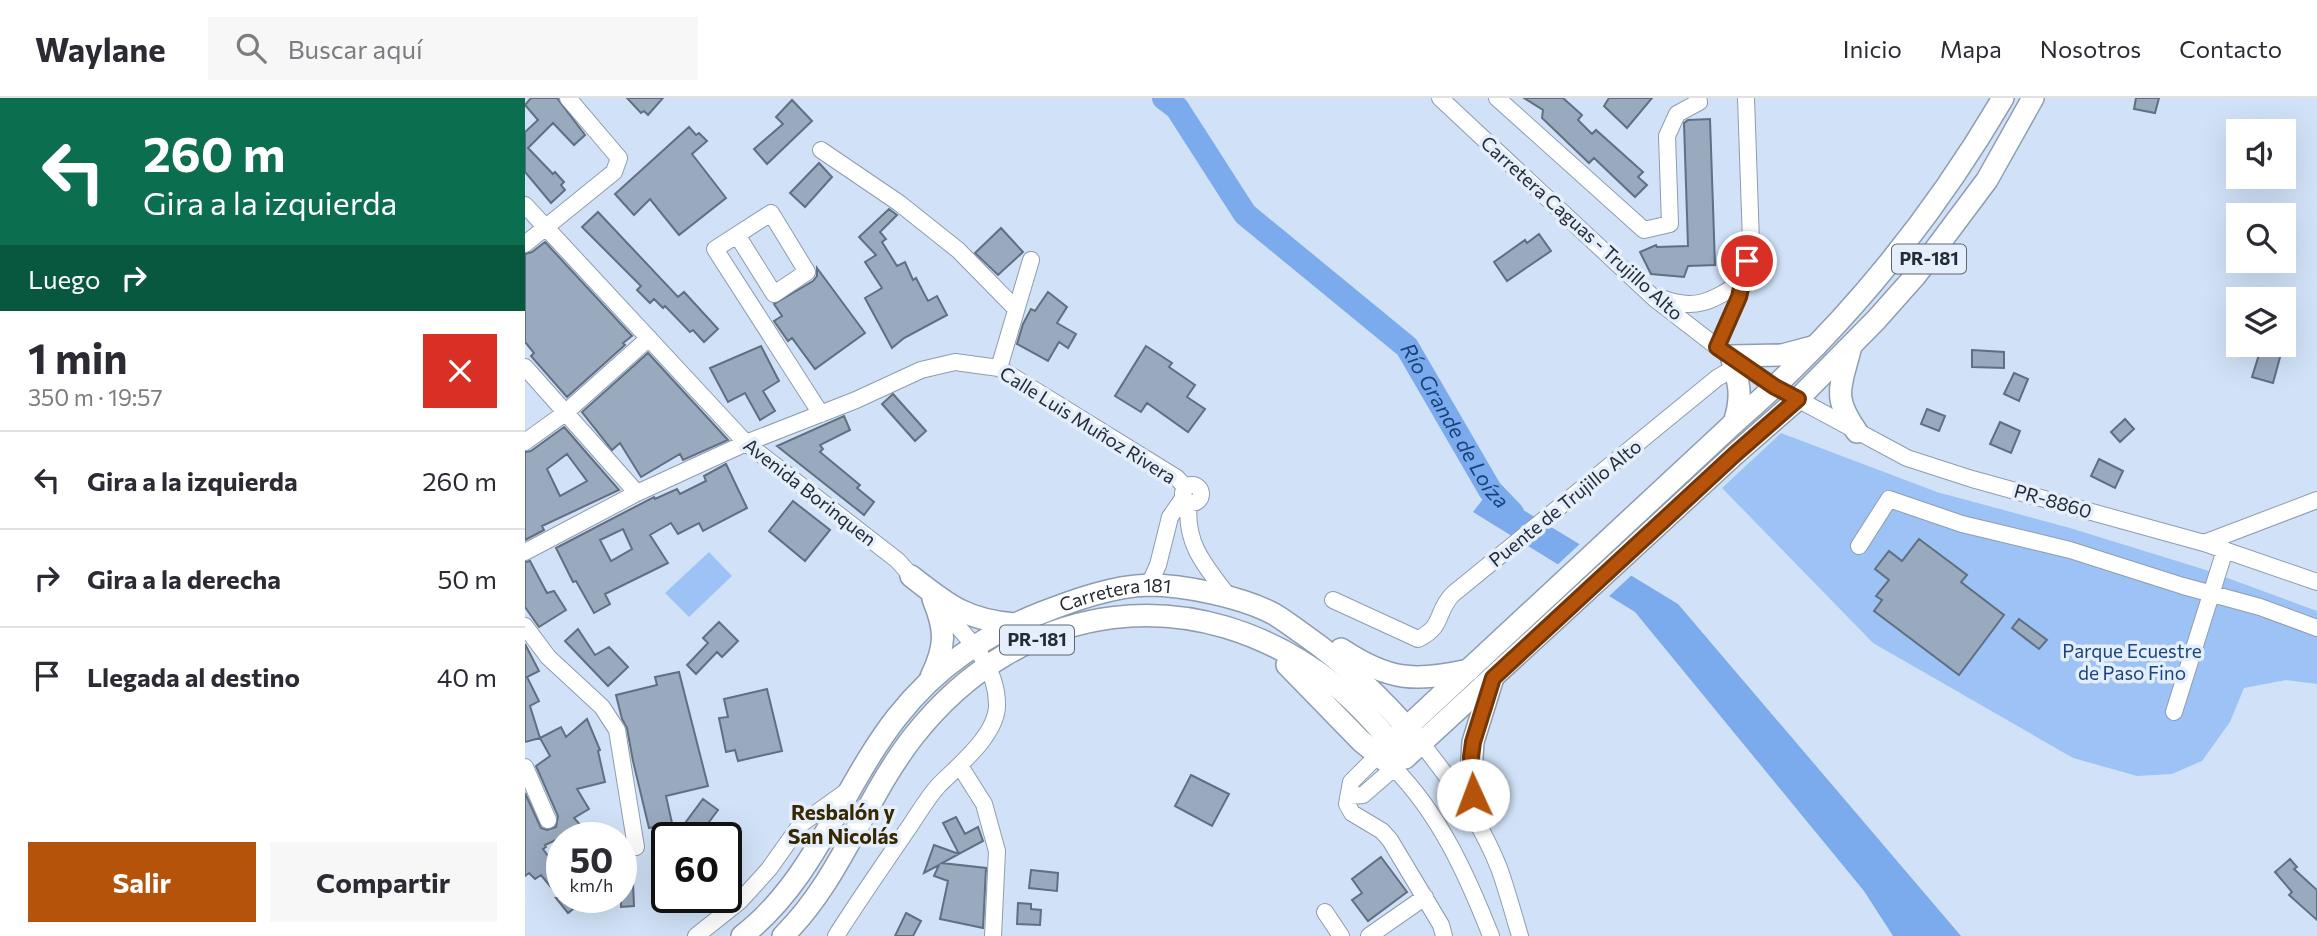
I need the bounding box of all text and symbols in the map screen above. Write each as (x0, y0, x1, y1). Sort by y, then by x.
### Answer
search box (208, 17, 698, 80)
text: Waylane (35, 28, 166, 69)
icon: search (232, 29, 270, 67)
text: Buscar aquí (288, 33, 423, 64)
text: Inicio (1843, 34, 1902, 63)
text: Mapa (1940, 34, 2002, 63)
text: Nosotros (2040, 34, 2141, 63)
text: Contacto (2179, 34, 2282, 63)
map controls (2226, 119, 2296, 357)
button: sound (2226, 119, 2296, 189)
text: 260 m (143, 122, 285, 182)
icon: left (28, 126, 119, 217)
street label: Carretera Caguas - Trujillo Alto (1476, 131, 1688, 325)
text: Gira a la izquierda (143, 182, 397, 222)
button: search (2226, 203, 2296, 273)
pin (1717, 231, 1777, 291)
icon: arrive (1728, 242, 1766, 280)
road number: PR-181 (1892, 244, 1966, 274)
icon: right (115, 259, 153, 297)
text: Luego (28, 263, 101, 294)
button: layers (2226, 287, 2296, 357)
text: 1 min (28, 331, 128, 383)
button: close (423, 334, 497, 408)
water label: Río Grande de Loíza (1396, 338, 1515, 513)
street label: Calle Luis Muñoz Rivera (996, 361, 1181, 488)
text: 350 m · 19:57 (28, 383, 163, 411)
street label: Avenida Borinquen (739, 433, 881, 550)
street label: Puente de Trujillo Alto (1484, 434, 1646, 571)
icon: left (28, 461, 66, 499)
text: Gira a la izquierda (87, 465, 298, 496)
text: 260 m (422, 465, 497, 496)
street label: PR-8860 (2012, 478, 2095, 523)
icon: right (28, 559, 66, 597)
text: Gira a la derecha (87, 563, 281, 594)
text: 50 m (437, 563, 497, 594)
street label: Carretera 181 (1056, 573, 1172, 616)
road number: PR-181 (1000, 626, 1074, 654)
park label: Parque Ecuestre de Paso Fino (2062, 639, 2202, 684)
icon: arrive (28, 657, 66, 695)
text: Llegada al destino (87, 661, 300, 692)
text: 40 m (437, 661, 497, 692)
position arrow (1436, 758, 1510, 832)
district label: Resbalón y San Nicolás (788, 799, 899, 848)
speed limit sign: 60 (651, 822, 742, 913)
text: 50 (570, 837, 613, 880)
button: Salir (28, 842, 256, 922)
button: Compartir (270, 842, 497, 922)
text: km/h (570, 874, 613, 896)

